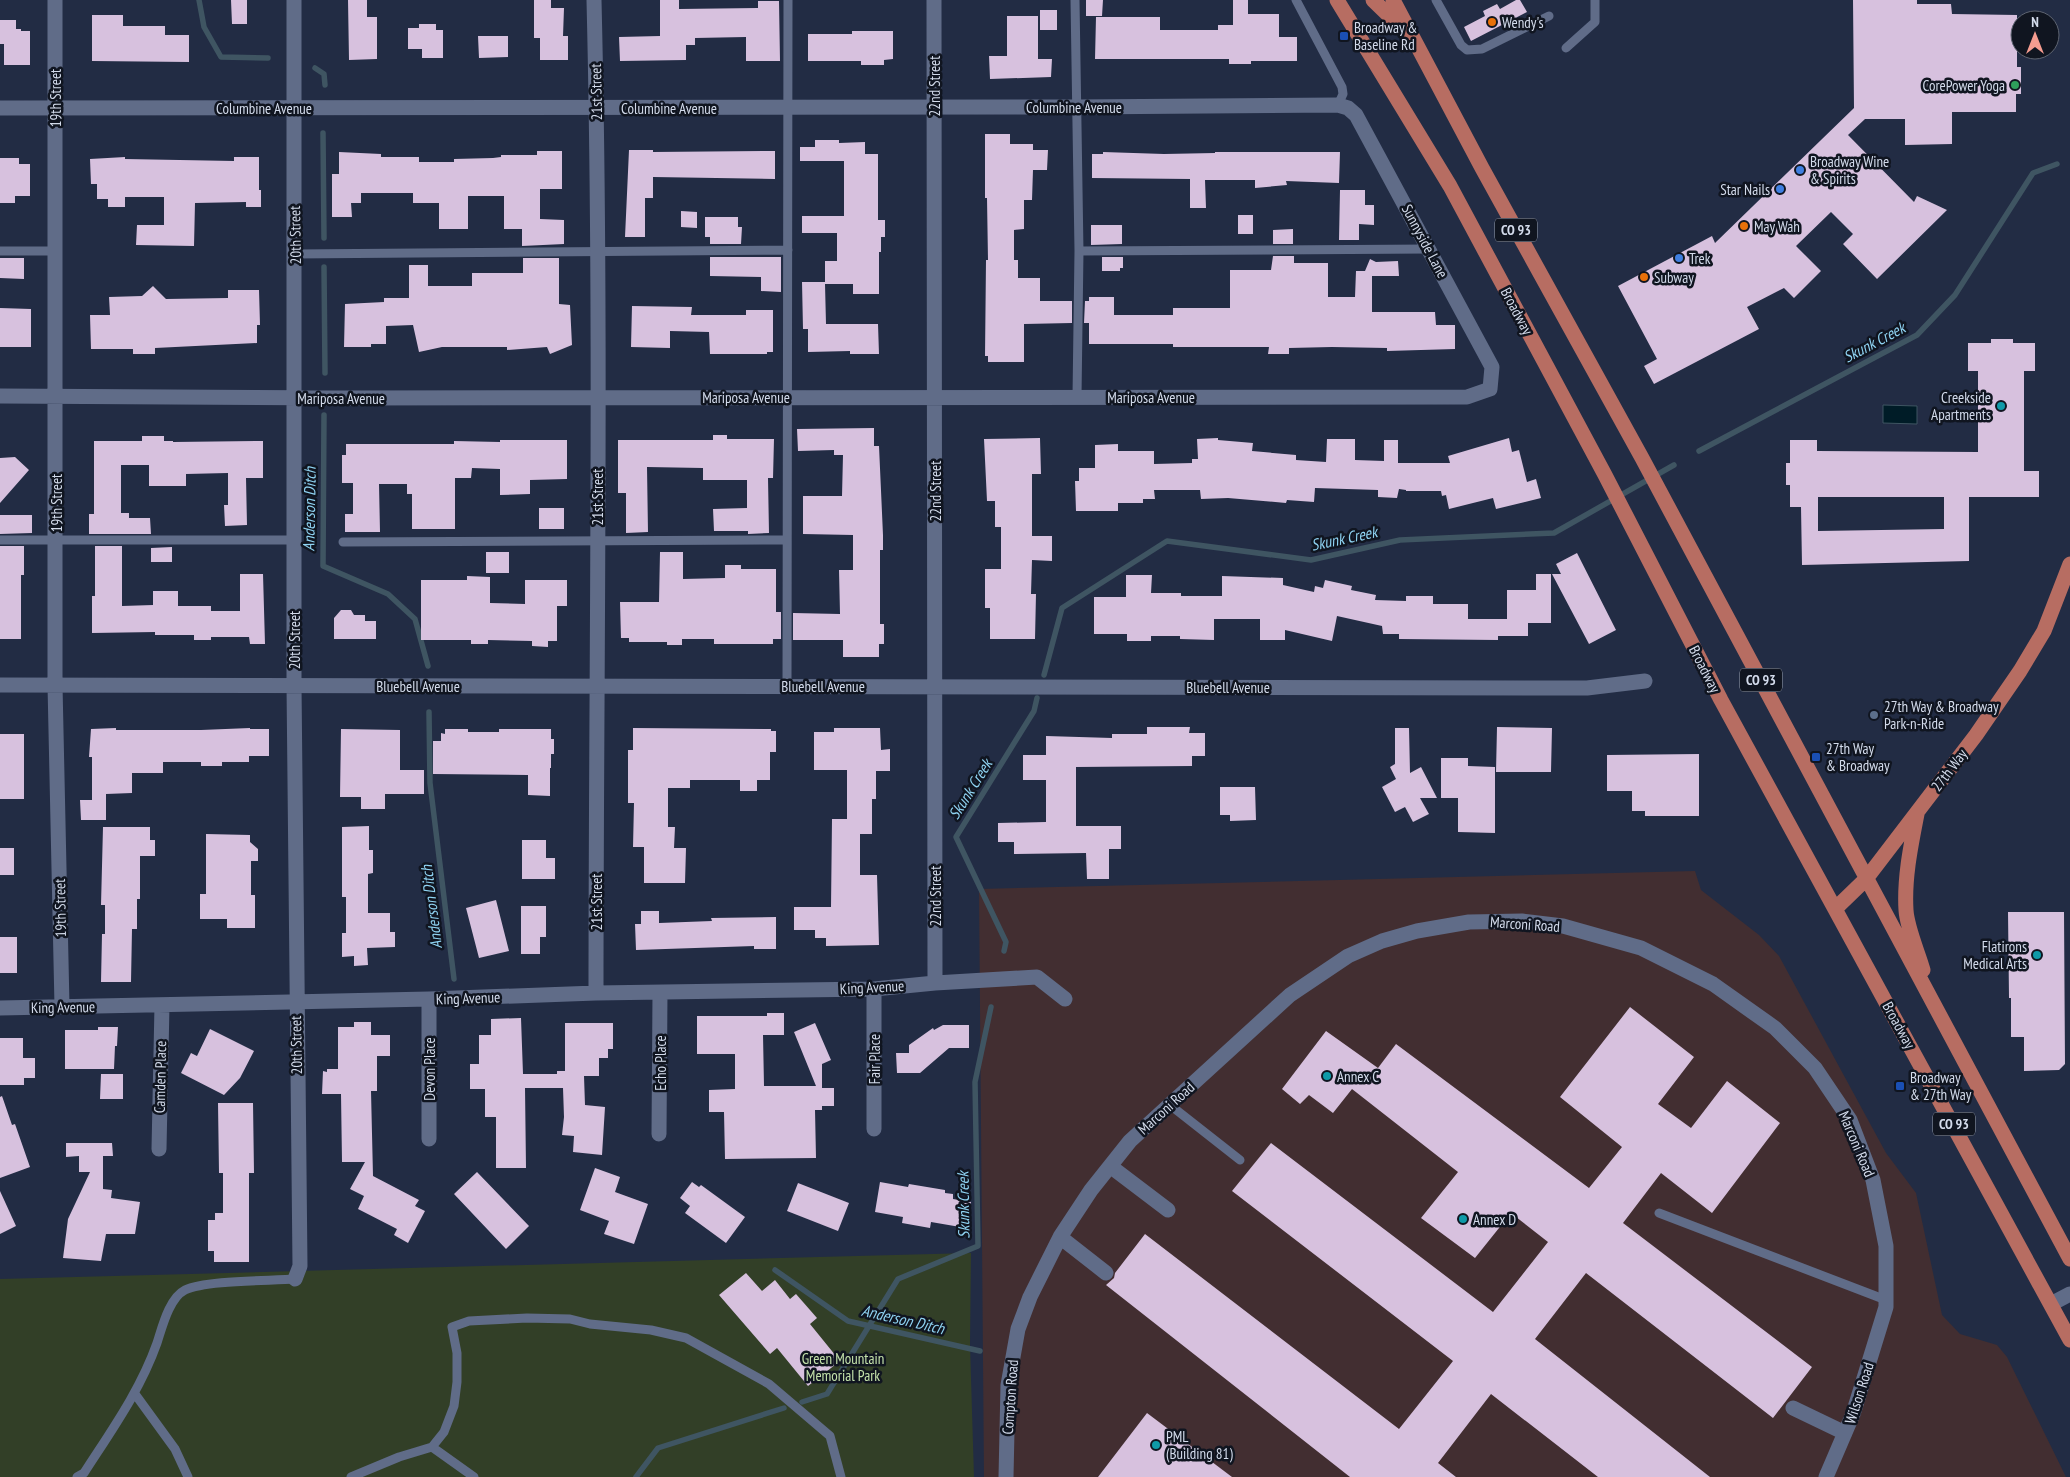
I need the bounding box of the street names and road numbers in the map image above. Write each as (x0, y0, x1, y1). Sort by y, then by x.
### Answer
street label: 22nd Street (925, 56, 944, 116)
street label: 21st Street (586, 63, 606, 121)
street label: 19th Street (46, 69, 65, 127)
street label: Columbine Avenue (1026, 98, 1122, 117)
street label: Columbine Avenue (216, 99, 312, 118)
street label: Columbine Avenue (621, 99, 717, 118)
street label: Sunnyside Lane (1398, 201, 1452, 281)
street label: 20th Street (285, 206, 305, 264)
road number: CO 93 (1495, 218, 1537, 242)
street label: Broadway (1497, 284, 1537, 338)
street label: Mariposa Avenue (702, 388, 790, 407)
street label: Mariposa Avenue (1107, 388, 1195, 407)
street label: Mariposa Avenue (297, 389, 385, 408)
street label: 22nd Street (926, 461, 945, 521)
street label: 21st Street (588, 469, 607, 525)
street label: 19th Street (47, 474, 66, 532)
street label: 20th Street (285, 611, 304, 669)
street label: Broadway (1685, 642, 1725, 696)
road number: CO 93 (1740, 668, 1782, 692)
street label: Bluebell Avenue (376, 677, 460, 696)
street label: Bluebell Avenue (781, 677, 865, 696)
street label: Bluebell Avenue (1186, 678, 1270, 697)
street label: 27th Way (1927, 745, 1971, 795)
street label: 22nd Street (926, 866, 945, 926)
street label: 21st Street (587, 874, 606, 930)
street label: 19th Street (50, 879, 70, 937)
street label: Marconi Road (1490, 912, 1560, 936)
street label: King Avenue (839, 976, 905, 998)
street label: King Avenue (435, 987, 501, 1009)
street label: King Avenue (31, 997, 95, 1017)
street label: Broadway (1878, 998, 1920, 1052)
street label: 20th Street (286, 1016, 306, 1074)
street label: Fair Place (865, 1034, 884, 1084)
street label: Echo Place (651, 1035, 670, 1091)
street label: Devon Place (420, 1037, 439, 1101)
street label: Camden Place (150, 1041, 170, 1113)
street label: Marconi Road (1134, 1078, 1198, 1138)
street label: Marconi Road (1835, 1108, 1879, 1180)
road number: CO 93 (1933, 1112, 1975, 1136)
street label: Compton Road (998, 1359, 1022, 1435)
street label: Wilson Road (1840, 1360, 1878, 1426)

